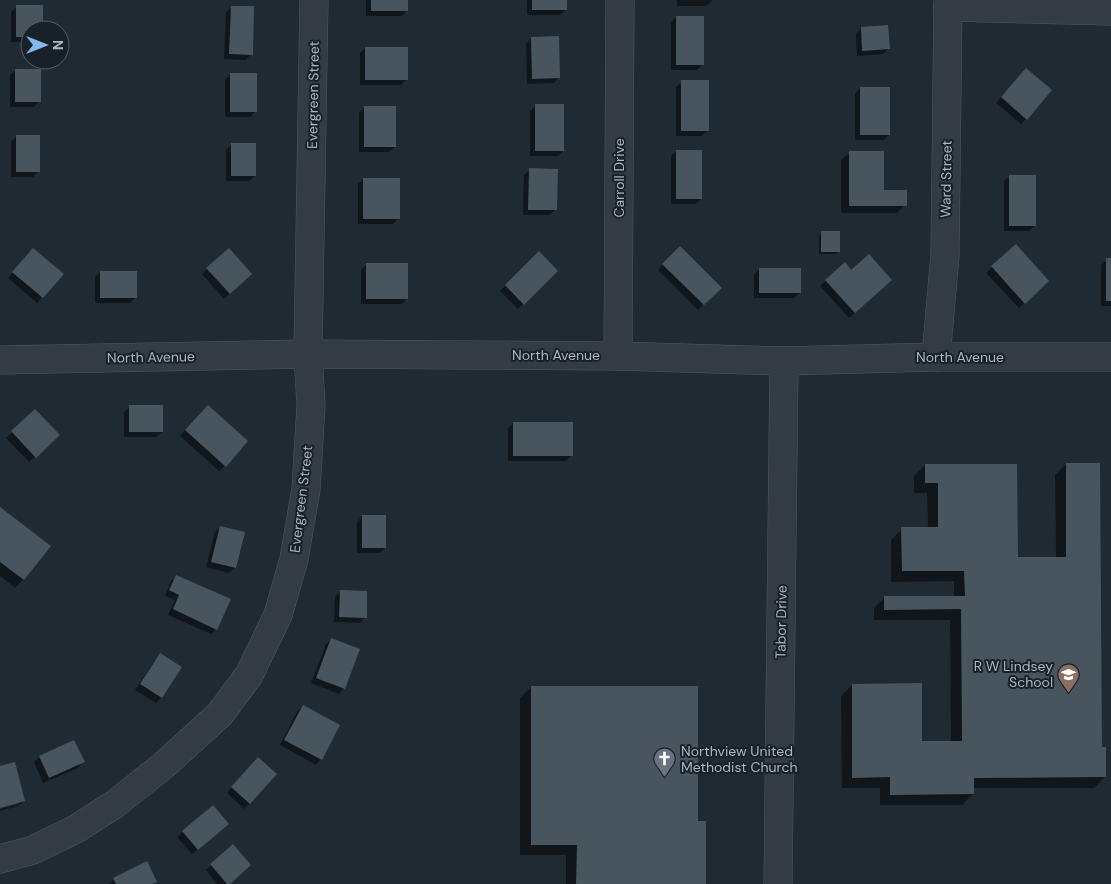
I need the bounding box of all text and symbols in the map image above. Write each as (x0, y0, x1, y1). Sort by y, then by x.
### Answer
north arrow (20, 20, 70, 70)
text: N (49, 40, 67, 50)
street label: Evergreen Street (303, 41, 323, 149)
street label: Carroll Drive (610, 138, 628, 218)
street label: Ward Street (936, 140, 956, 218)
street label: North Avenue (512, 346, 600, 364)
street label: North Avenue (107, 347, 195, 367)
street label: North Avenue (916, 348, 1004, 366)
street label: Evergreen Street (285, 444, 317, 554)
street label: Tabor Drive (771, 585, 791, 659)
place label: R W Lindsey School (974, 657, 1053, 691)
school or university icon: R W Lindsey School (1057, 662, 1081, 693)
place label: Northview United Methodist Church (681, 742, 797, 776)
church icon: Northview United Methodist Church (653, 747, 677, 778)

